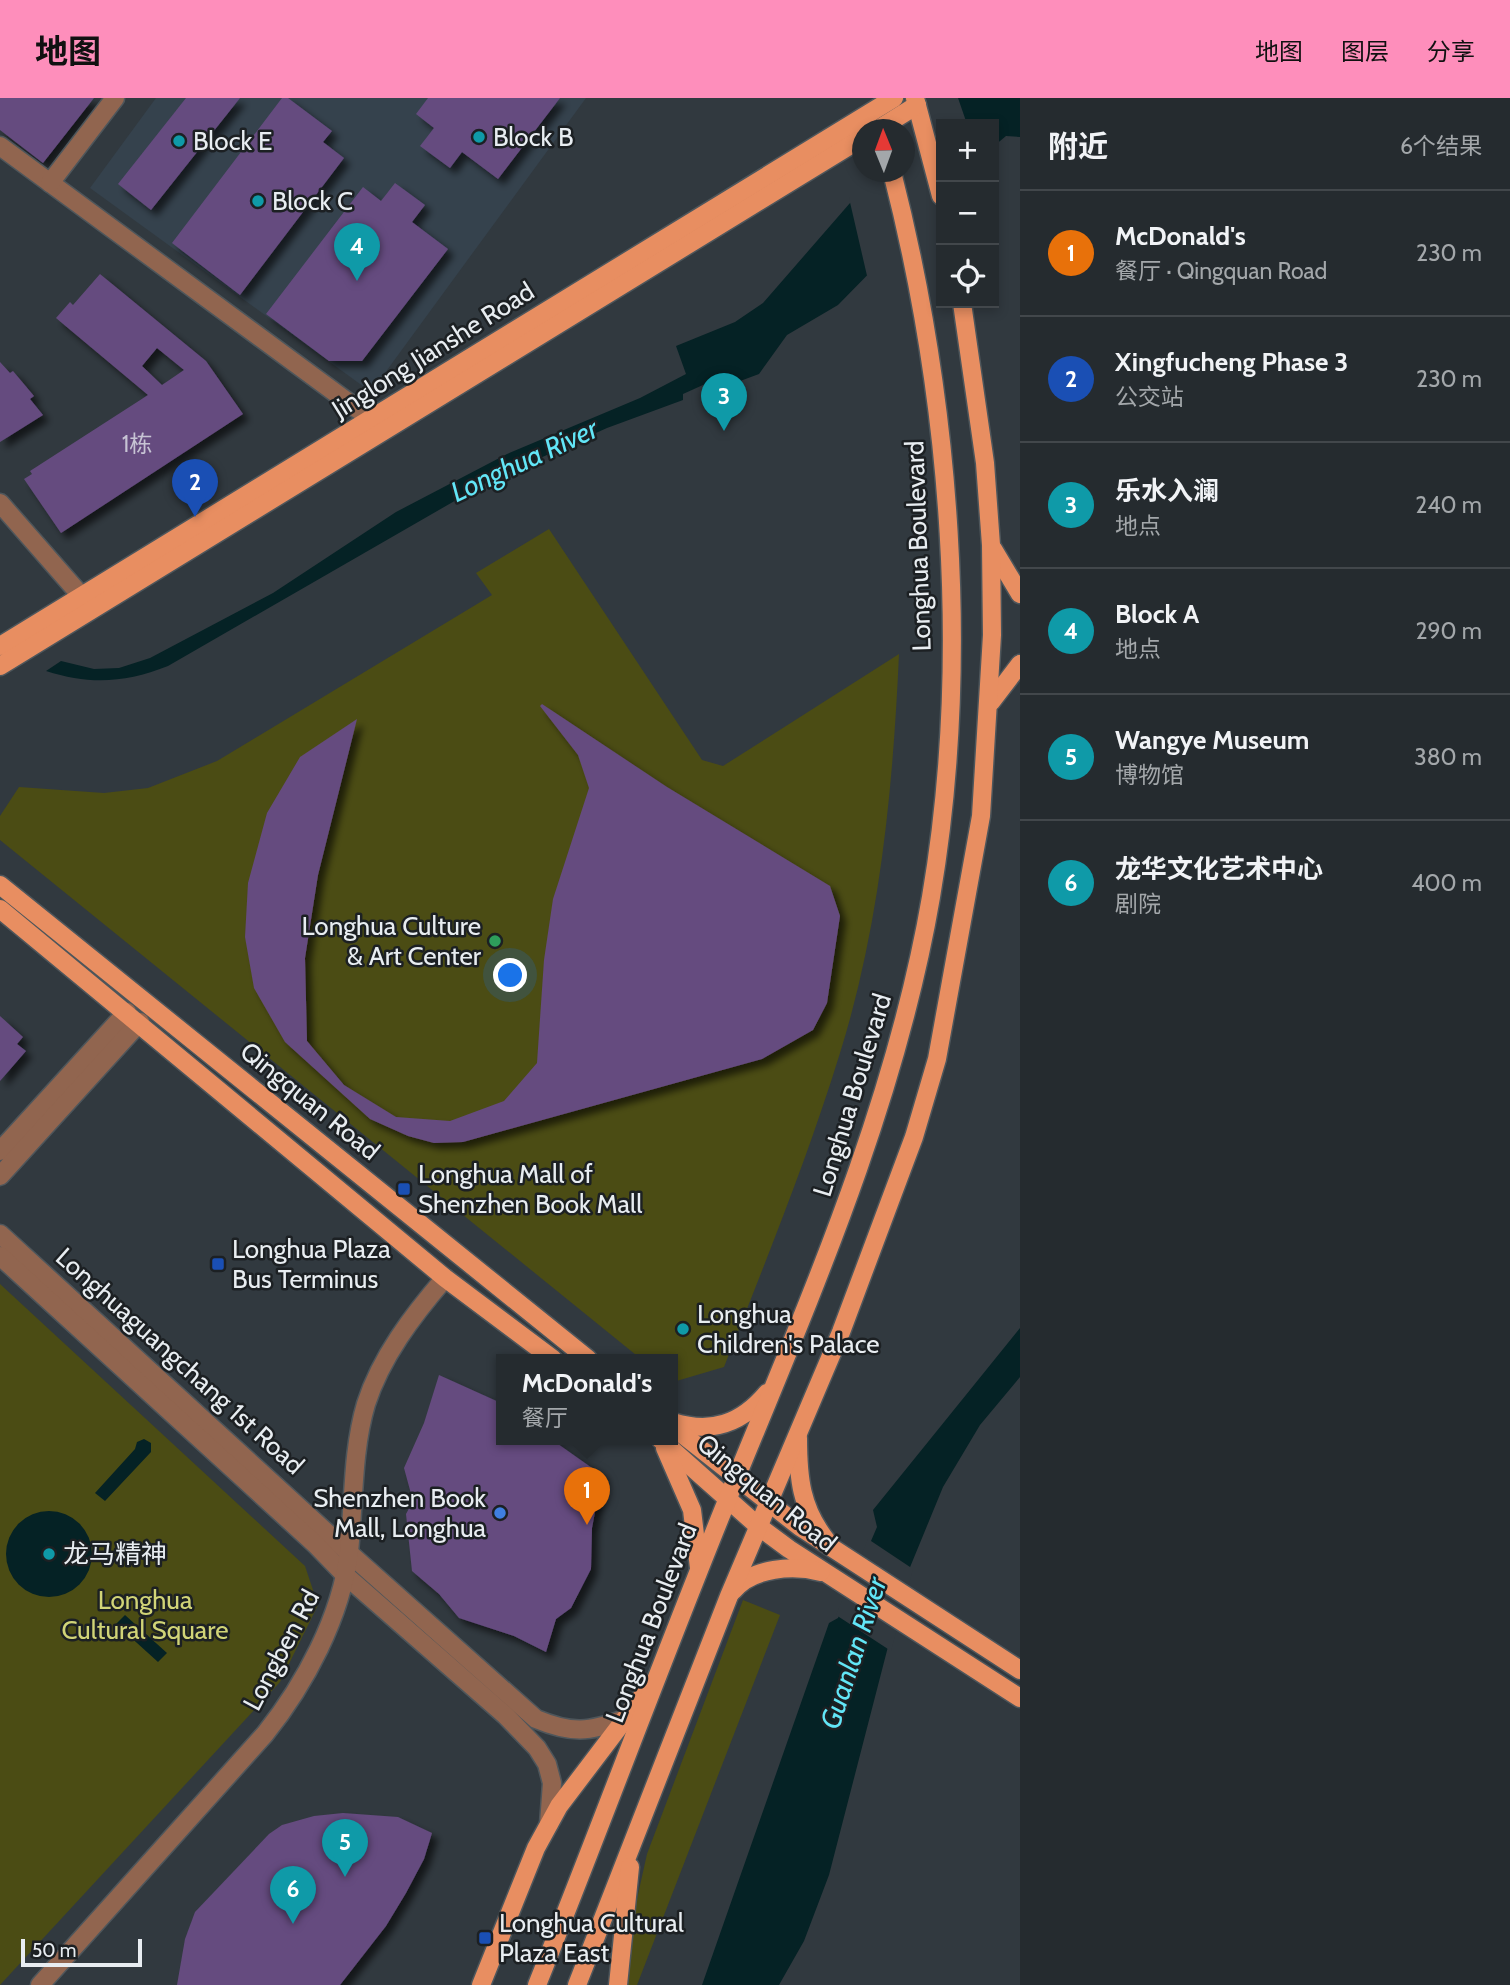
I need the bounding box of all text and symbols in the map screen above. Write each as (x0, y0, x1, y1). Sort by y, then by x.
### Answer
text: 地图 (35, 31, 101, 71)
text: 地图 (1255, 37, 1303, 66)
text: 图层 (1341, 37, 1389, 66)
text: 分享 (1427, 37, 1475, 66)
north arrow (852, 119, 915, 182)
map controls (936, 119, 999, 308)
button: + (936, 119, 999, 182)
place label: Block B (493, 121, 574, 153)
place label: Block E (193, 125, 272, 157)
text: 附近 (1048, 128, 1108, 165)
marker: Block B (471, 129, 487, 145)
text: 6个结果 (1400, 132, 1482, 160)
marker: Block E (171, 133, 187, 149)
button: − (936, 182, 999, 245)
place label: Block C (272, 185, 353, 217)
marker: Block C (250, 193, 266, 209)
text: McDonald's (1115, 220, 1246, 252)
pin: 4 (334, 223, 380, 281)
text: 1 (1067, 239, 1075, 267)
text: 230 m (1416, 239, 1482, 267)
button: locate (936, 245, 999, 308)
text: 餐厅 · Qingquan Road (1115, 257, 1327, 285)
street label: Jinglong Jianshe Road (325, 275, 540, 426)
text: Xingfucheng Phase 3 (1115, 346, 1348, 378)
text: 2 (1065, 365, 1077, 393)
text: 230 m (1416, 365, 1482, 393)
pin: 3 (701, 373, 747, 431)
text: 公交站 (1115, 383, 1184, 411)
water label: Longhua River (445, 411, 604, 509)
house number: 1栋 (122, 430, 152, 458)
street label: Longhua Boulevard (898, 440, 938, 652)
pin: 2 (172, 459, 218, 517)
text: 乐水入澜 (1115, 475, 1219, 507)
text: 3 (1065, 491, 1077, 519)
text: 240 m (1415, 491, 1482, 519)
text: 地点 (1115, 512, 1161, 540)
text: Block A (1115, 598, 1199, 630)
text: 4 (1064, 617, 1078, 645)
text: 290 m (1415, 617, 1482, 645)
text: 地点 (1115, 635, 1161, 663)
text: Wangye Museum (1115, 724, 1309, 756)
text: 5 (1065, 743, 1077, 771)
text: 380 m (1414, 743, 1482, 771)
text: 博物馆 (1115, 761, 1184, 789)
text: 龙华文化艺术中心 (1115, 853, 1323, 885)
text: 6 (1065, 869, 1077, 897)
text: 400 m (1411, 869, 1482, 897)
text: 剧院 (1115, 890, 1161, 918)
place label: Longhua Culture & Art Center (302, 910, 482, 972)
marker: Longhua Culture & Art Center (487, 933, 503, 949)
your location (493, 958, 527, 992)
street label: Longhua Boulevard (806, 990, 898, 1200)
street label: Qingquan Road (234, 1035, 386, 1167)
place label: Longhua Mall of Shenzhen Book Mall (418, 1158, 642, 1220)
marker: Longhua Mall of Shenzhen Book Mall (396, 1181, 412, 1197)
place label: Longhua Plaza Bus Terminus (232, 1233, 391, 1295)
street label: Longhuaguangchang 1st Road (49, 1241, 311, 1481)
marker: Longhua Plaza Bus Terminus (210, 1256, 226, 1272)
place label: Longhua Children's Palace (697, 1298, 880, 1360)
marker: Longhua Children's Palace (675, 1321, 691, 1337)
popup (496, 1354, 678, 1445)
text: McDonald's (522, 1367, 652, 1399)
text: 餐厅 (522, 1404, 568, 1432)
street label: Qingquan Road (691, 1427, 843, 1559)
pin: 1 (564, 1467, 610, 1525)
place label: Shenzhen Book Mall, Longhua (313, 1482, 487, 1544)
marker: Shenzhen Book Mall, Longhua (492, 1505, 508, 1521)
street label: Longhua Boulevard (598, 1519, 704, 1727)
place label: 龙马精神 (63, 1538, 167, 1570)
marker: 龙马精神 (41, 1546, 57, 1562)
water label: Guanlan River (812, 1571, 894, 1733)
park label: Longhua Cultural Square (61, 1584, 229, 1646)
street label: Longben Rd (236, 1584, 326, 1716)
pin: 5 (322, 1819, 368, 1877)
pin: 6 (270, 1866, 316, 1924)
place label: Longhua Cultural Plaza East (499, 1907, 684, 1969)
marker: Longhua Cultural Plaza East (477, 1930, 493, 1946)
scale bar (21, 1936, 142, 1968)
text: 50 m (32, 1939, 76, 1962)

